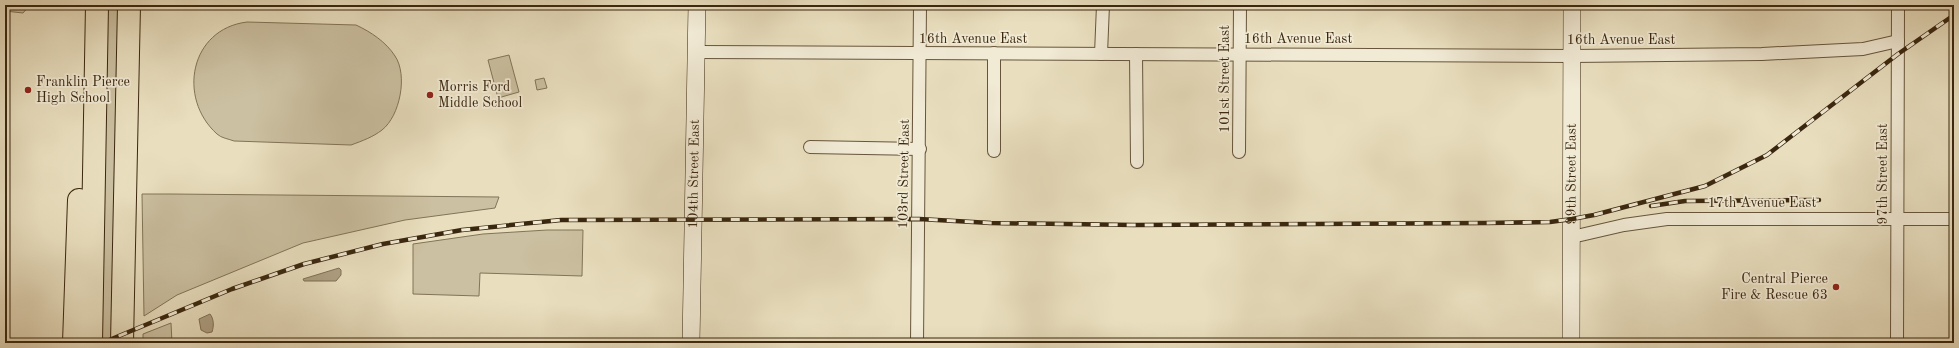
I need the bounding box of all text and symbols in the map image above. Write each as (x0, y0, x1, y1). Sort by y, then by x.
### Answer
street label: 101st Street East (1218, 25, 1232, 133)
street label: 16th Avenue East (919, 32, 1027, 46)
street label: 16th Avenue East (1244, 32, 1352, 46)
street label: 16th Avenue East (1567, 33, 1675, 47)
place label: Franklin Pierce High School (36, 75, 130, 105)
place label: Morris Ford Middle School (438, 80, 523, 110)
marker: Franklin Pierce High School (23, 85, 33, 95)
marker: Morris Ford Middle School (425, 90, 435, 100)
street label: 104th Street East (686, 119, 702, 229)
street label: 103rd Street East (896, 119, 912, 229)
street label: 99th Street East (1564, 123, 1579, 225)
street label: 97th Street East (1876, 123, 1890, 225)
street label: 17th Avenue East (1708, 196, 1816, 210)
place label: Central Pierce Fire & Rescue 63 (1721, 272, 1828, 302)
marker: Central Pierce Fire & Rescue 63 (1831, 282, 1841, 292)

